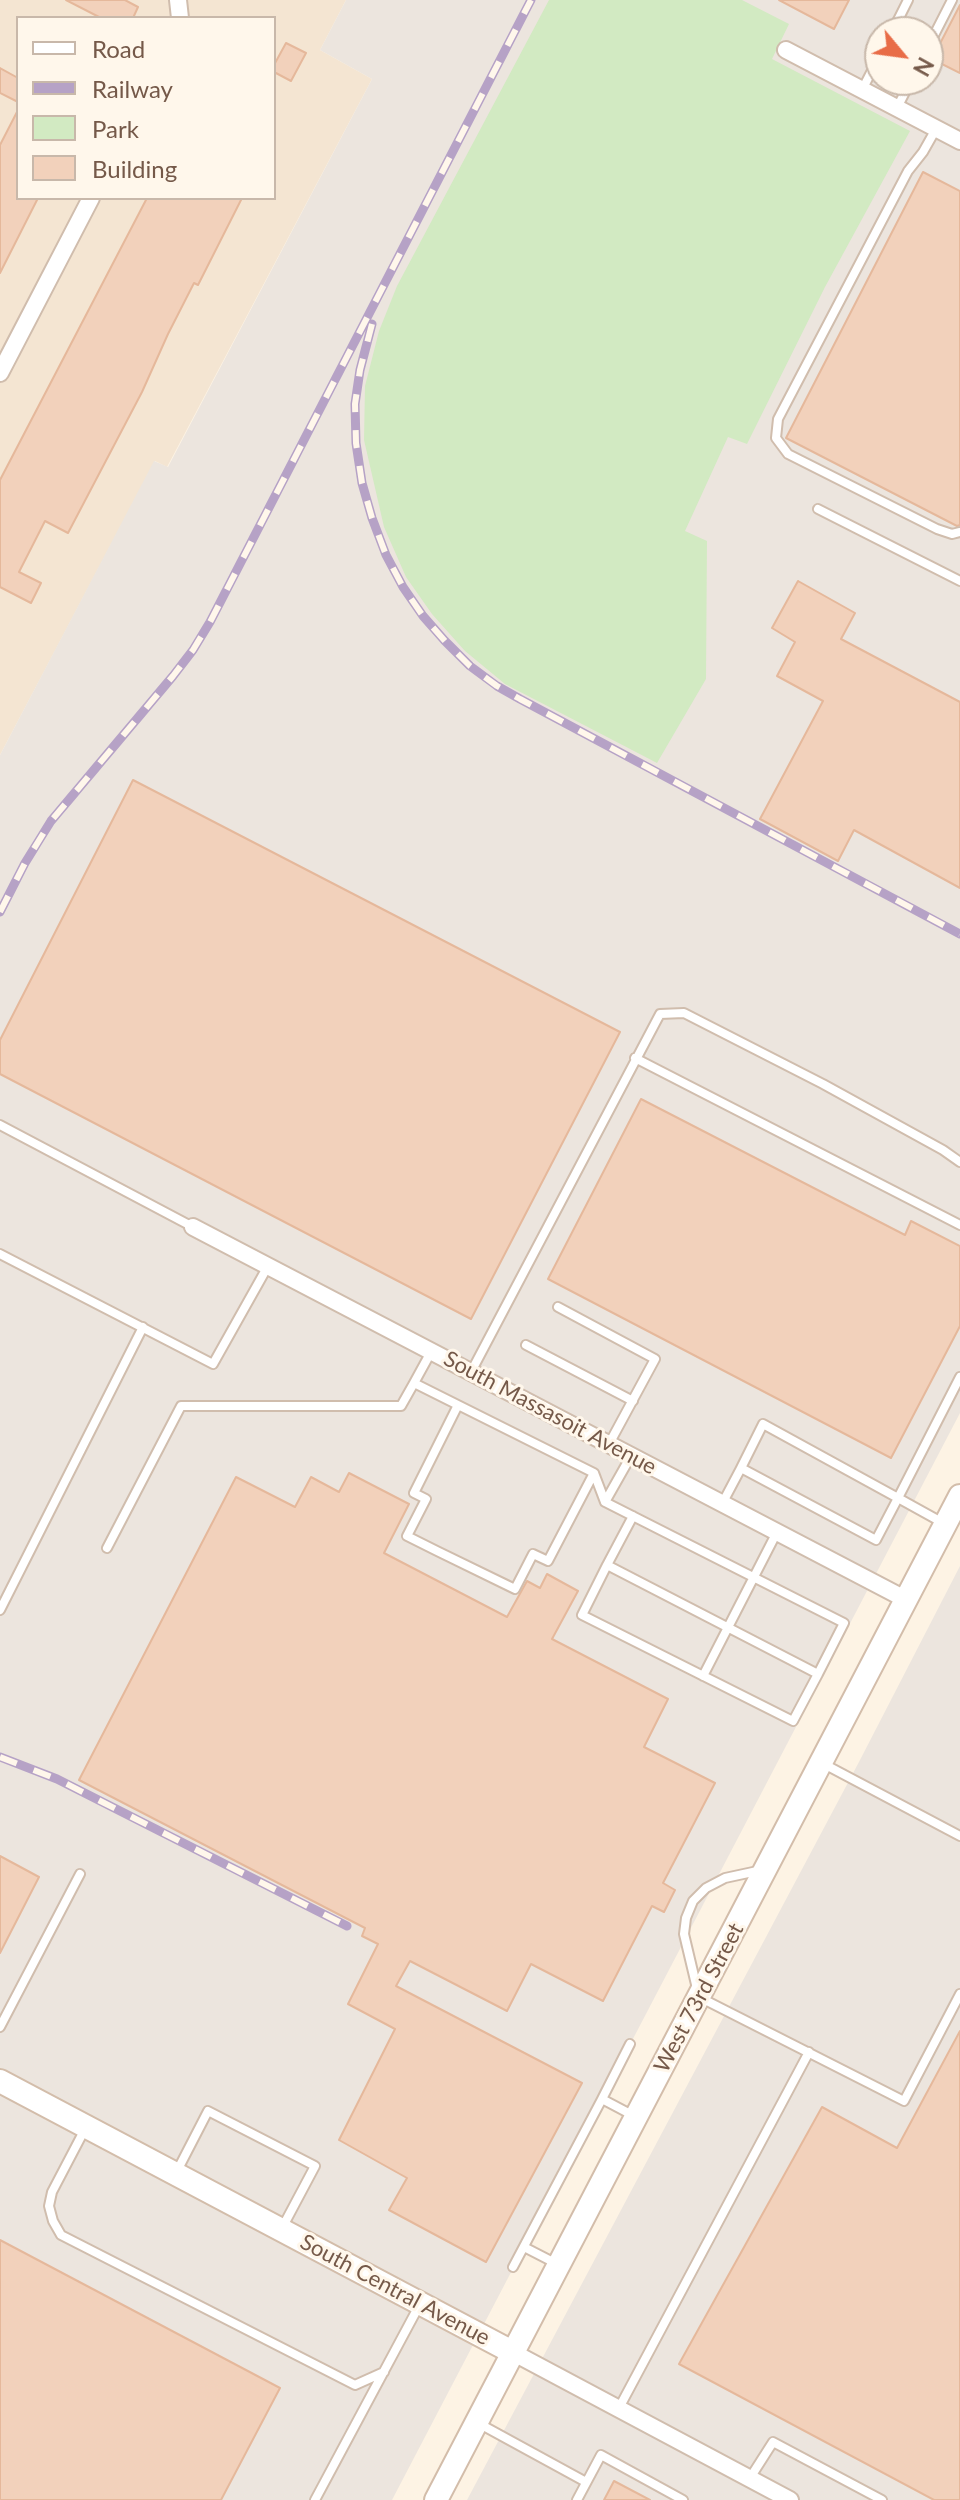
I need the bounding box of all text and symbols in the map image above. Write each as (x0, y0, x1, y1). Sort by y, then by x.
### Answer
legend (16, 16, 276, 200)
north arrow (864, 16, 944, 96)
text: Road (92, 34, 145, 63)
text: N (908, 53, 940, 81)
text: Railway (92, 74, 173, 103)
text: Park (92, 114, 139, 143)
text: Building (92, 154, 177, 183)
street label: South Massasoit Avenue (439, 1346, 661, 1480)
street label: West 73rd Street (649, 1919, 749, 2077)
street label: South Central Avenue (296, 2229, 494, 2351)

